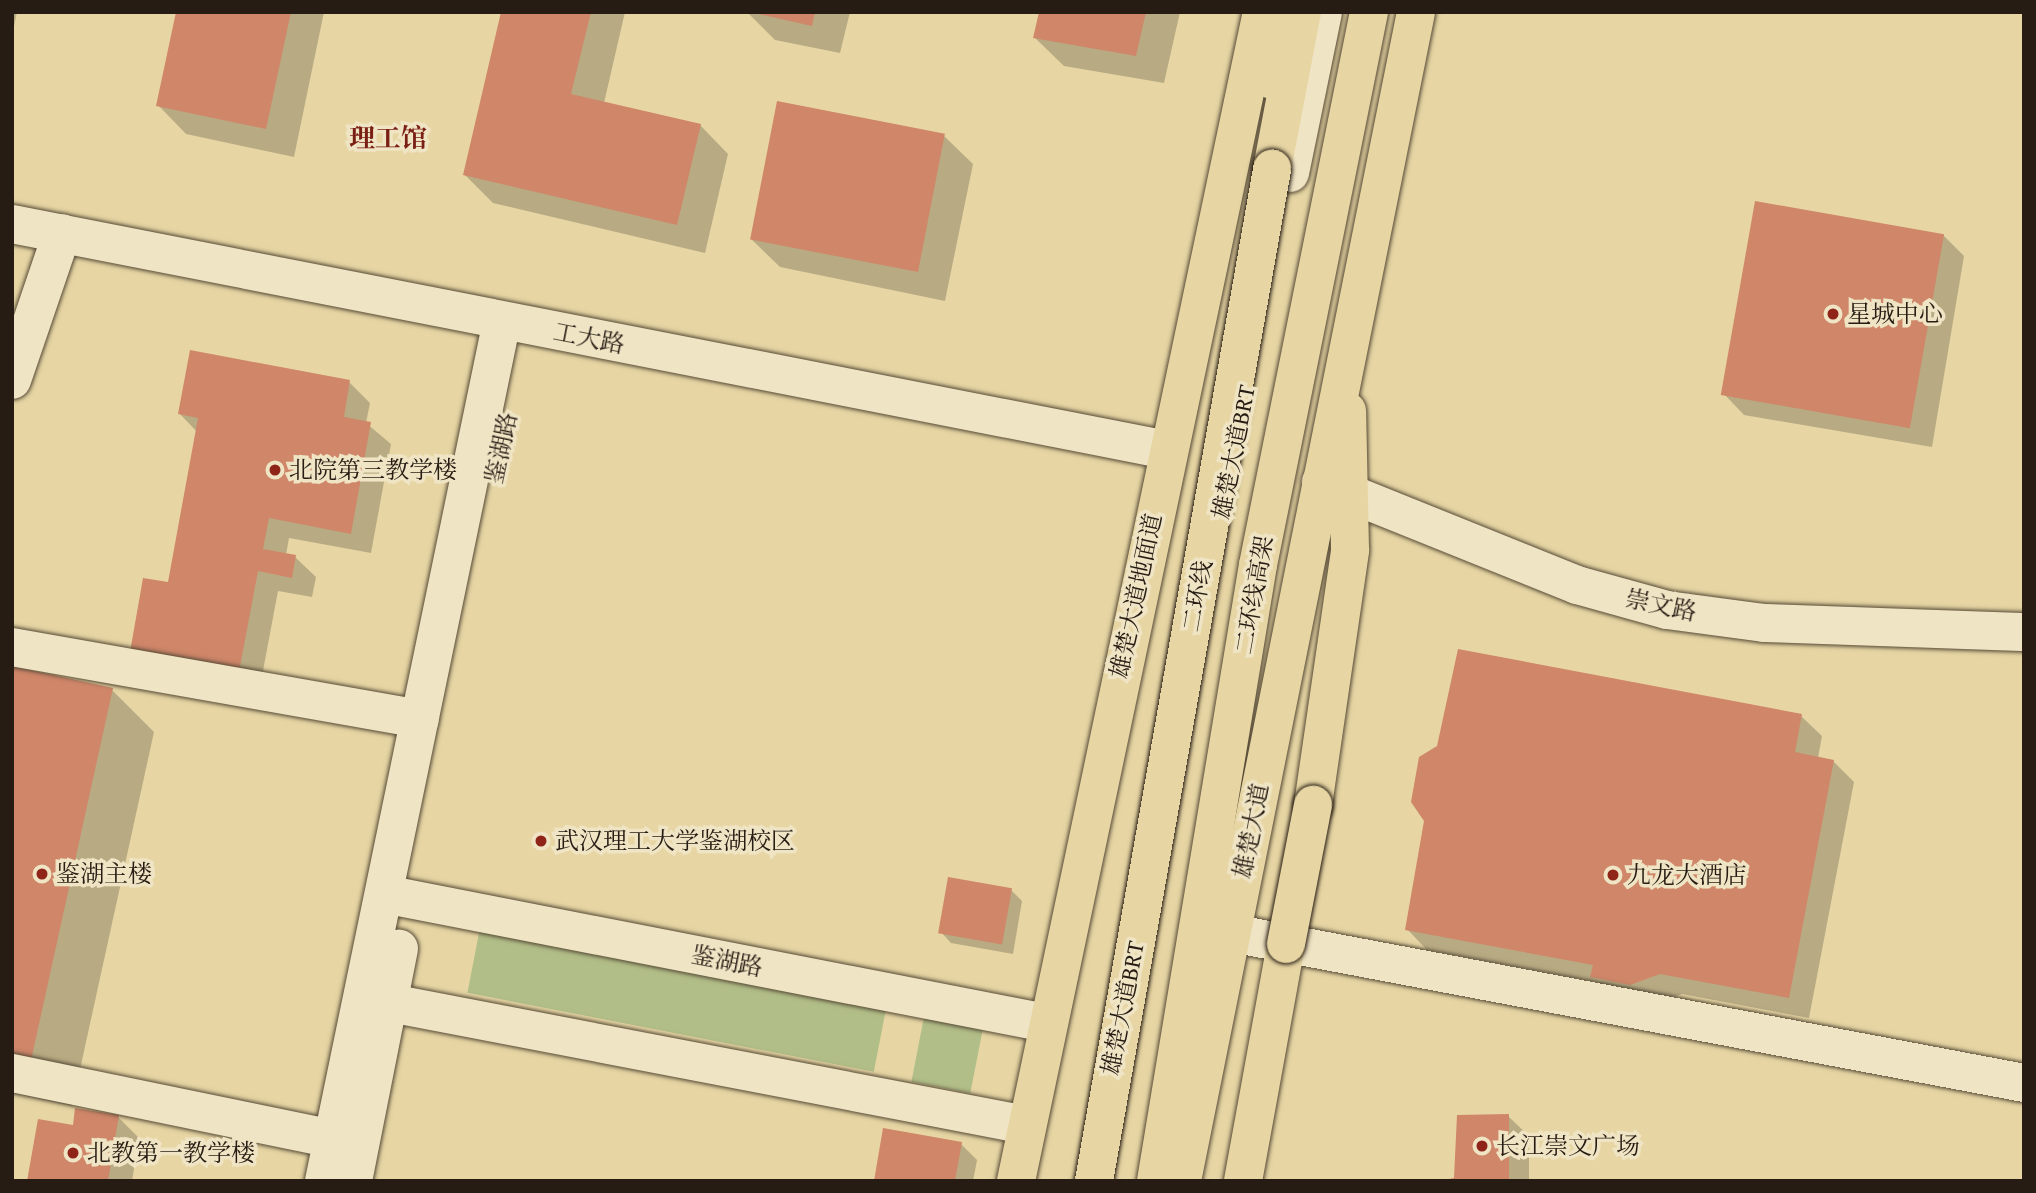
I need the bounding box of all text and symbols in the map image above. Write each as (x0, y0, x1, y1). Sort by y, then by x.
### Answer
district label: 理工馆 (349, 122, 427, 154)
place label: 星城中心 (1847, 300, 1943, 328)
marker: 星城中心 (1825, 306, 1841, 322)
street label: 工大路 (551, 317, 627, 359)
street label: 雄楚大道BRT (1207, 382, 1261, 522)
street label: 鉴湖路 (479, 410, 523, 486)
place label: 北院第三教学楼 (289, 456, 457, 484)
marker: 北院第三教学楼 (267, 462, 283, 478)
street label: 雄楚大道地面道 (1104, 511, 1168, 681)
street label: 二环线高架 (1229, 533, 1279, 657)
street label: 二环线 (1177, 558, 1217, 634)
street label: 崇文路 (1623, 583, 1699, 627)
street label: 雄楚大道 (1228, 781, 1274, 881)
place label: 武汉理工大学鉴湖校区 (555, 827, 795, 855)
marker: 武汉理工大学鉴湖校区 (533, 833, 549, 849)
place label: 鉴湖主楼 (56, 860, 152, 888)
place label: 九龙大酒店 (1627, 861, 1747, 889)
marker: 鉴湖主楼 (34, 866, 50, 882)
marker: 九龙大酒店 (1605, 867, 1621, 883)
street label: 雄楚大道BRT (1096, 938, 1150, 1078)
street label: 鉴湖路 (689, 940, 765, 982)
place label: 长江崇文广场 (1496, 1132, 1640, 1160)
marker: 长江崇文广场 (1474, 1138, 1490, 1154)
place label: 北教第一教学楼 (87, 1139, 255, 1167)
marker: 北教第一教学楼 (65, 1145, 81, 1161)

